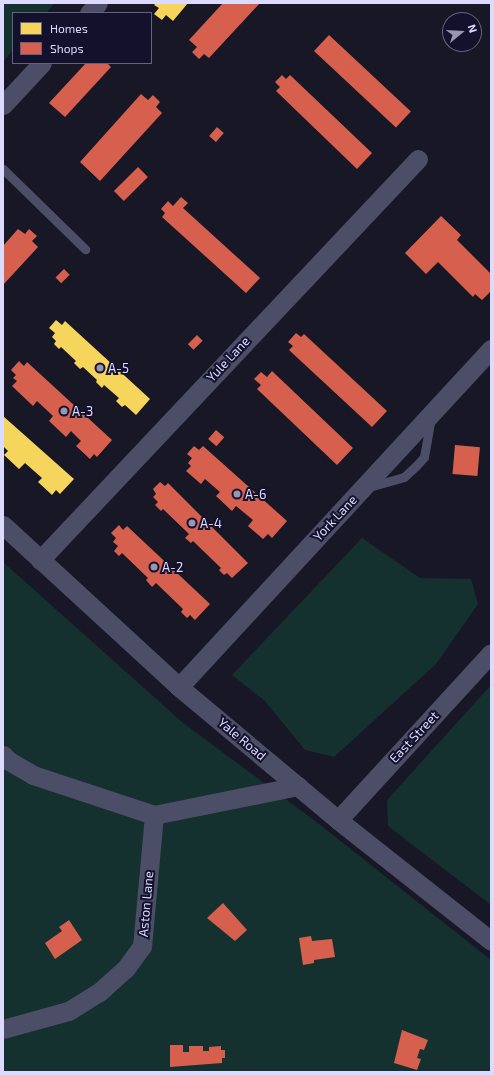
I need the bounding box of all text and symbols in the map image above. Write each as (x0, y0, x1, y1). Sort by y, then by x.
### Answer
legend (12, 12, 152, 64)
north arrow (442, 12, 482, 52)
text: Homes (50, 21, 88, 35)
text: N (466, 23, 480, 34)
text: Shops (50, 41, 84, 55)
street label: Yule Lane (203, 333, 253, 385)
place label: A-5 (108, 360, 129, 376)
marker: A-5 (95, 363, 105, 373)
place label: A-3 (72, 403, 93, 419)
marker: A-3 (59, 406, 69, 416)
place label: A-6 (245, 486, 266, 502)
marker: A-6 (232, 489, 242, 499)
street label: York Lane (310, 492, 360, 544)
place label: A-4 (200, 515, 222, 531)
marker: A-4 (187, 518, 197, 528)
place label: A-2 (162, 559, 183, 575)
marker: A-2 (149, 562, 159, 572)
street label: East Street (386, 708, 442, 766)
street label: Yale Road (215, 715, 269, 763)
street label: Aston Lane (135, 871, 157, 937)

